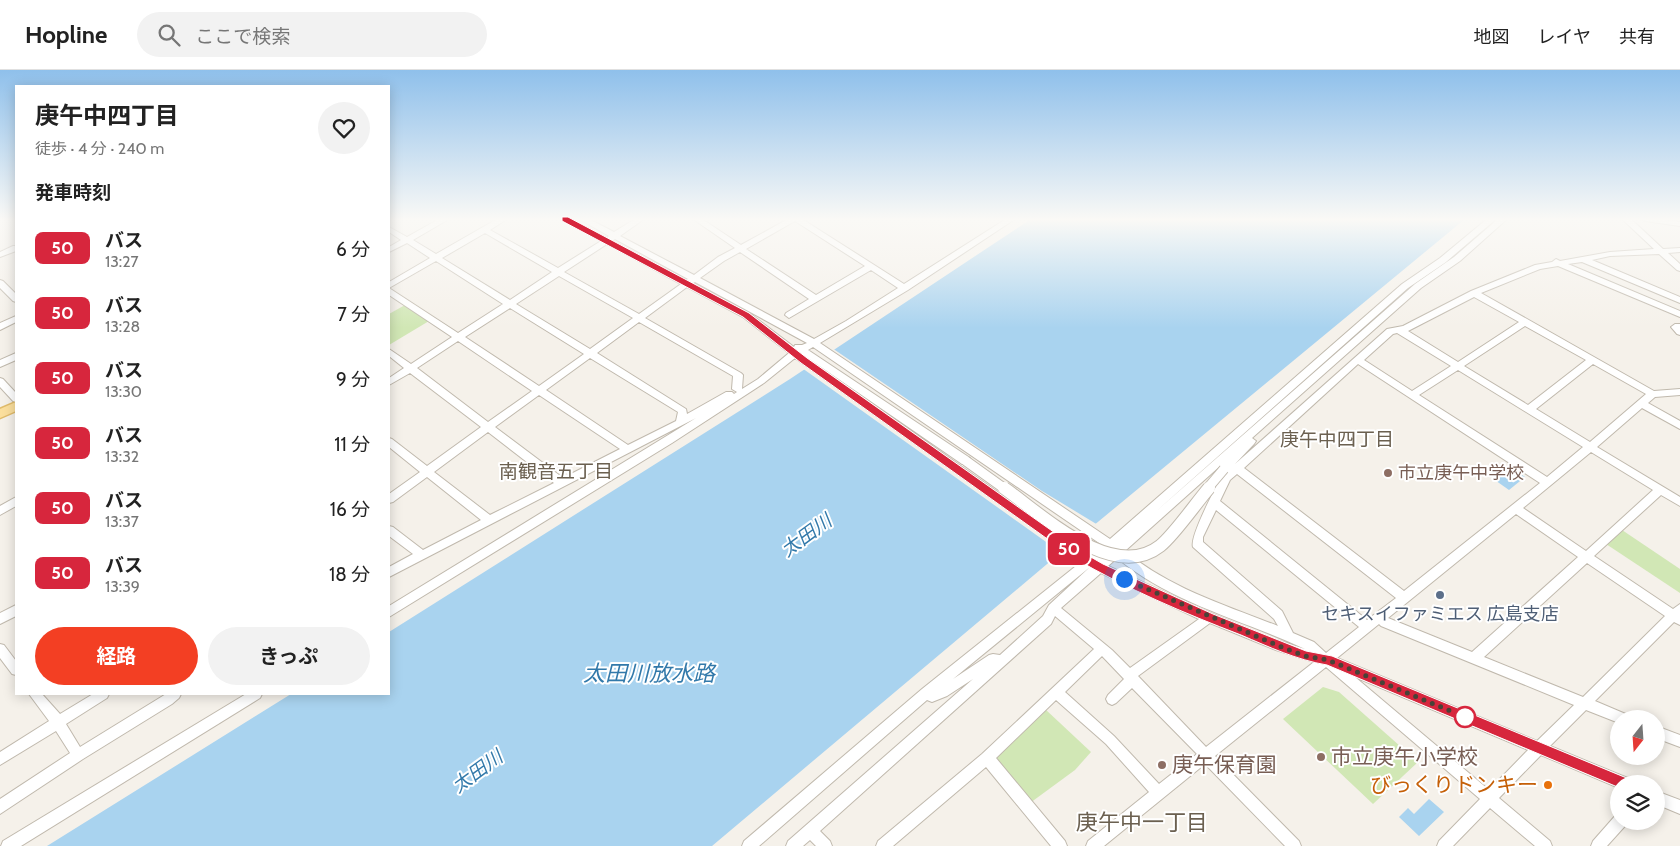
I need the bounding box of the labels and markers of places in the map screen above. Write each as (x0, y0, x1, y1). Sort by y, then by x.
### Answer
place label: 市立庚午中学校 (1398, 462, 1524, 484)
marker: 市立庚午中学校 (1382, 467, 1394, 479)
marker: セキスイファミエス 広島支店 (1434, 589, 1446, 601)
place label: セキスイファミエス 広島支店 (1321, 603, 1559, 625)
unlabelled marker (1454, 706, 1476, 728)
place label: 市立庚午小学校 (1331, 744, 1478, 769)
marker: 市立庚午小学校 (1315, 751, 1327, 763)
place label: 庚午保育園 (1172, 752, 1277, 777)
marker: 庚午保育園 (1156, 759, 1168, 771)
place label: びっくりドンキー (1370, 772, 1538, 797)
marker: びっくりドンキー (1542, 779, 1554, 791)

